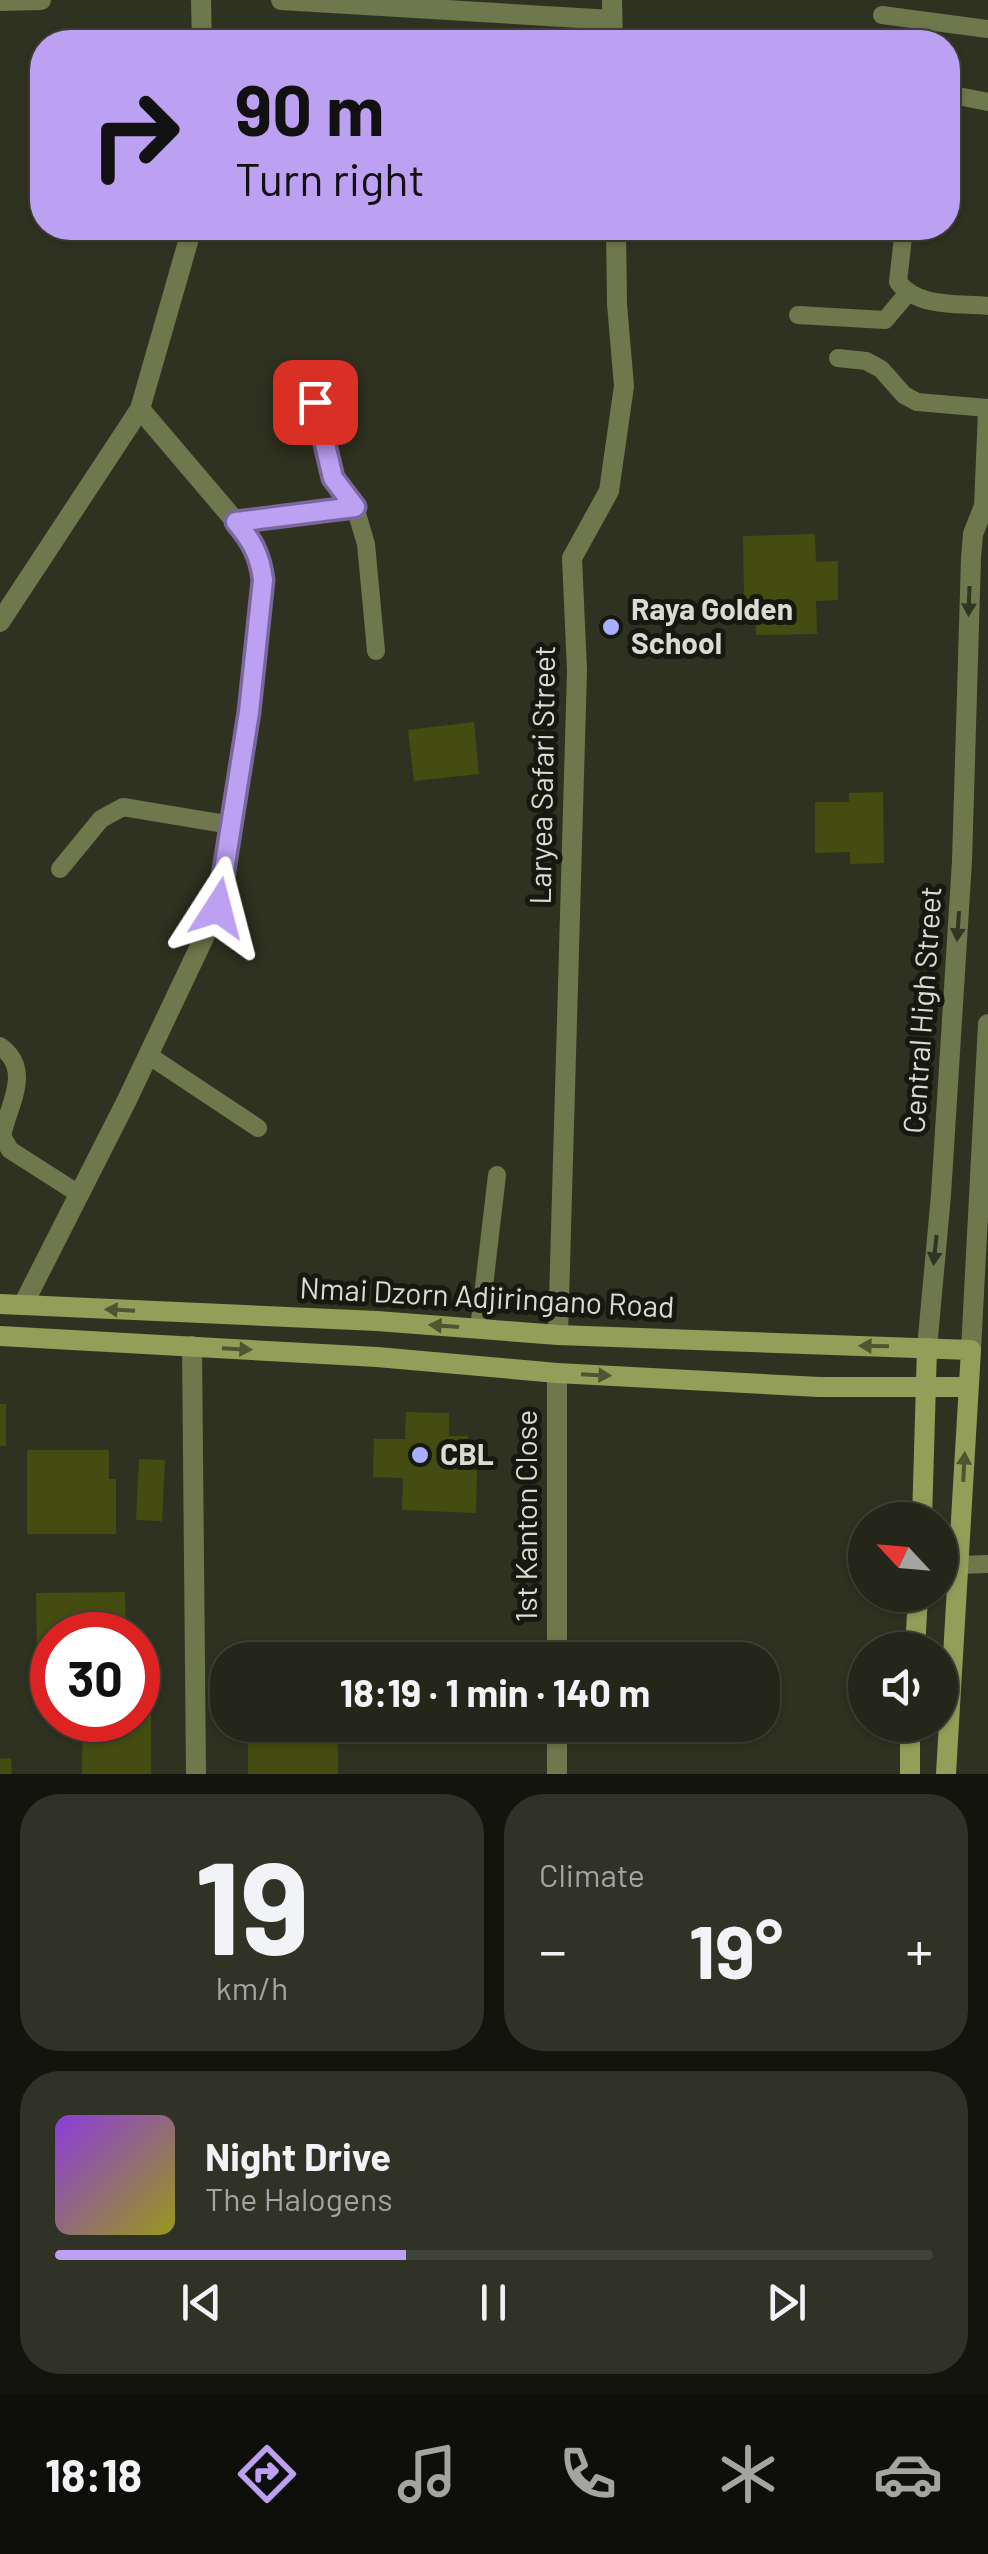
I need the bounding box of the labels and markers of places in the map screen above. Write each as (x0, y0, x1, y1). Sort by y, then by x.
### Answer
pin (273, 360, 358, 445)
place label: Raya Golden School (631, 590, 793, 660)
marker: Raya Golden School (600, 616, 622, 638)
place label: CBL (440, 1435, 494, 1471)
marker: CBL (409, 1444, 431, 1466)

